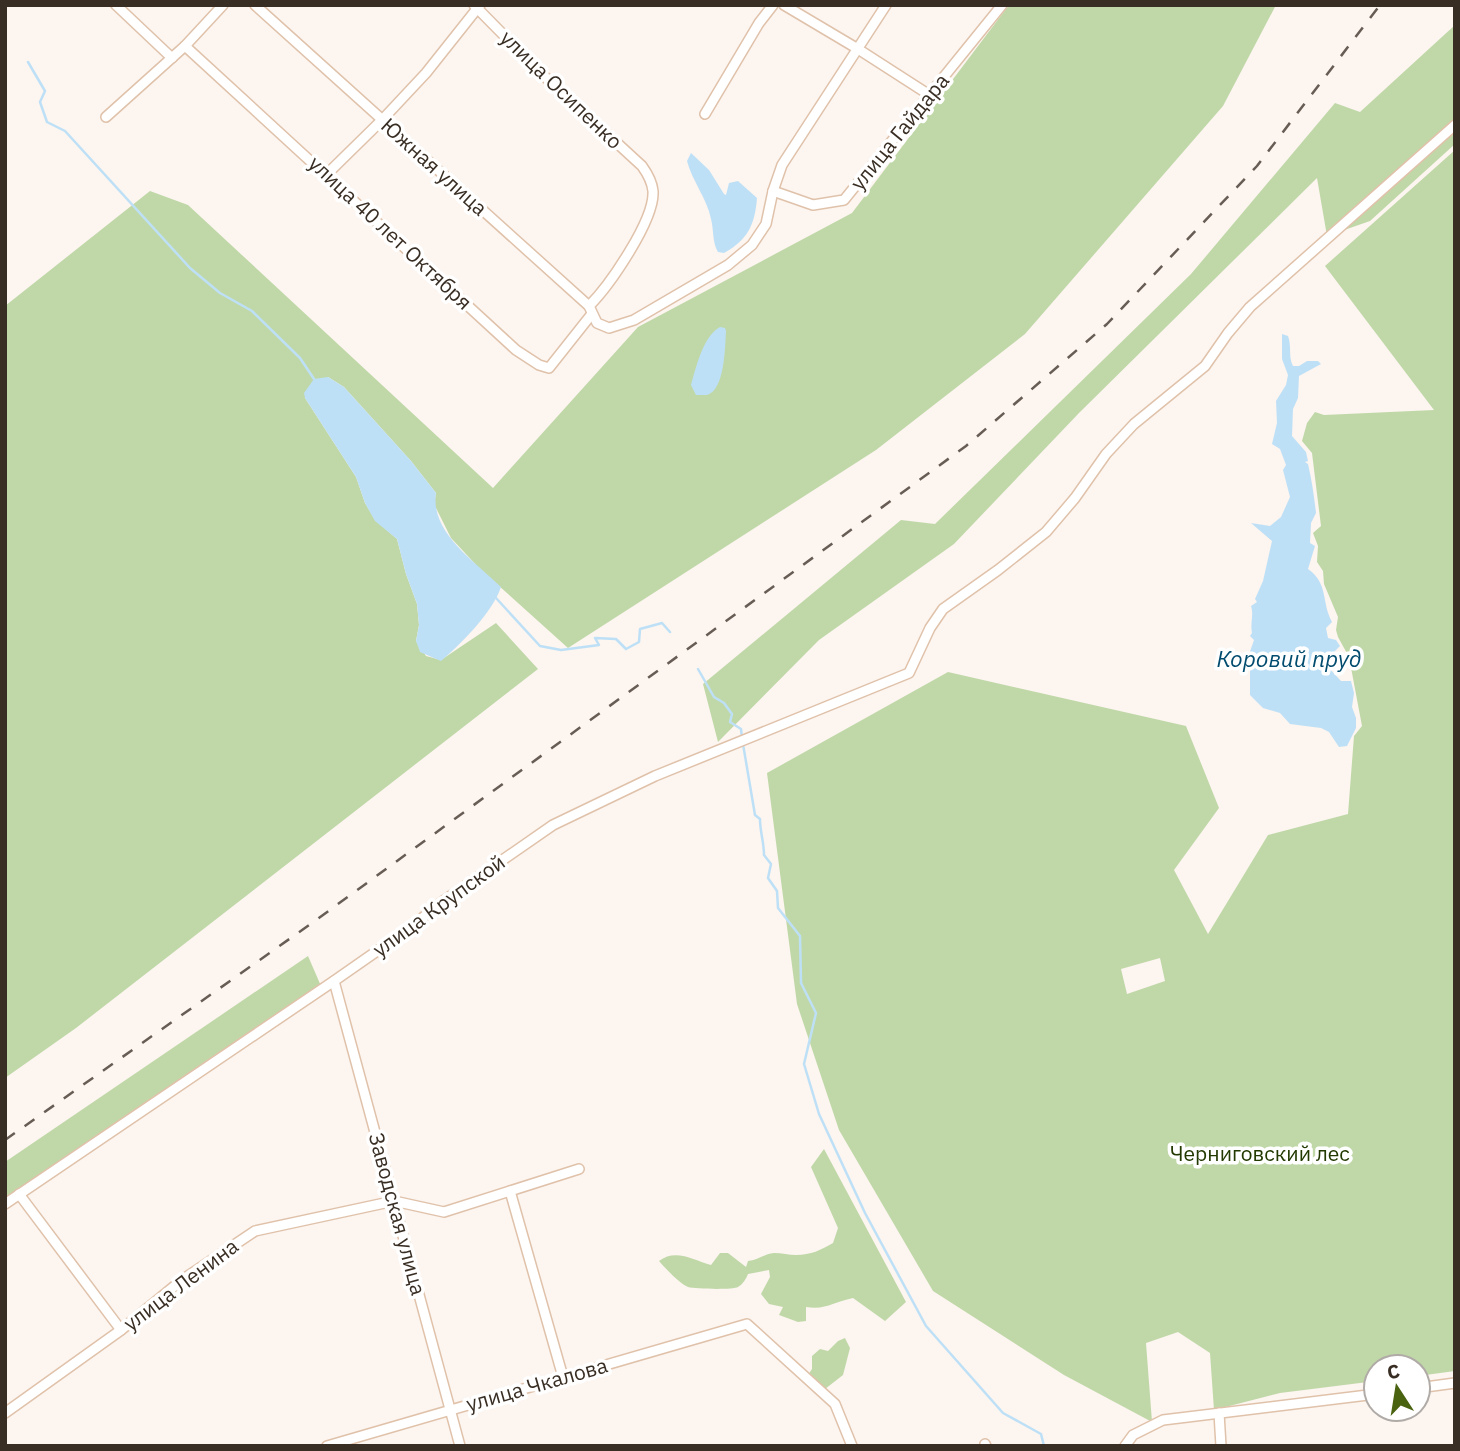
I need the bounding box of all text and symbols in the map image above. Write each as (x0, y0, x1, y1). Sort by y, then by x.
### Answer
street label: улица Осипенко (494, 24, 629, 155)
street label: улица Гайдара (843, 67, 955, 196)
street label: Южная улица (376, 111, 494, 221)
street label: улица 40 лет Октября (303, 149, 478, 315)
water label: Коровий пруд (1216, 643, 1362, 673)
street label: улица Крупской (366, 848, 510, 963)
street label: Заводская улица (363, 1129, 433, 1298)
park label: Черниговский лес (1170, 1139, 1350, 1167)
street label: улица Ленина (117, 1232, 244, 1337)
street label: улица Чкалова (463, 1350, 611, 1418)
north arrow (1362, 1353, 1432, 1423)
text: С (1385, 1358, 1402, 1384)

